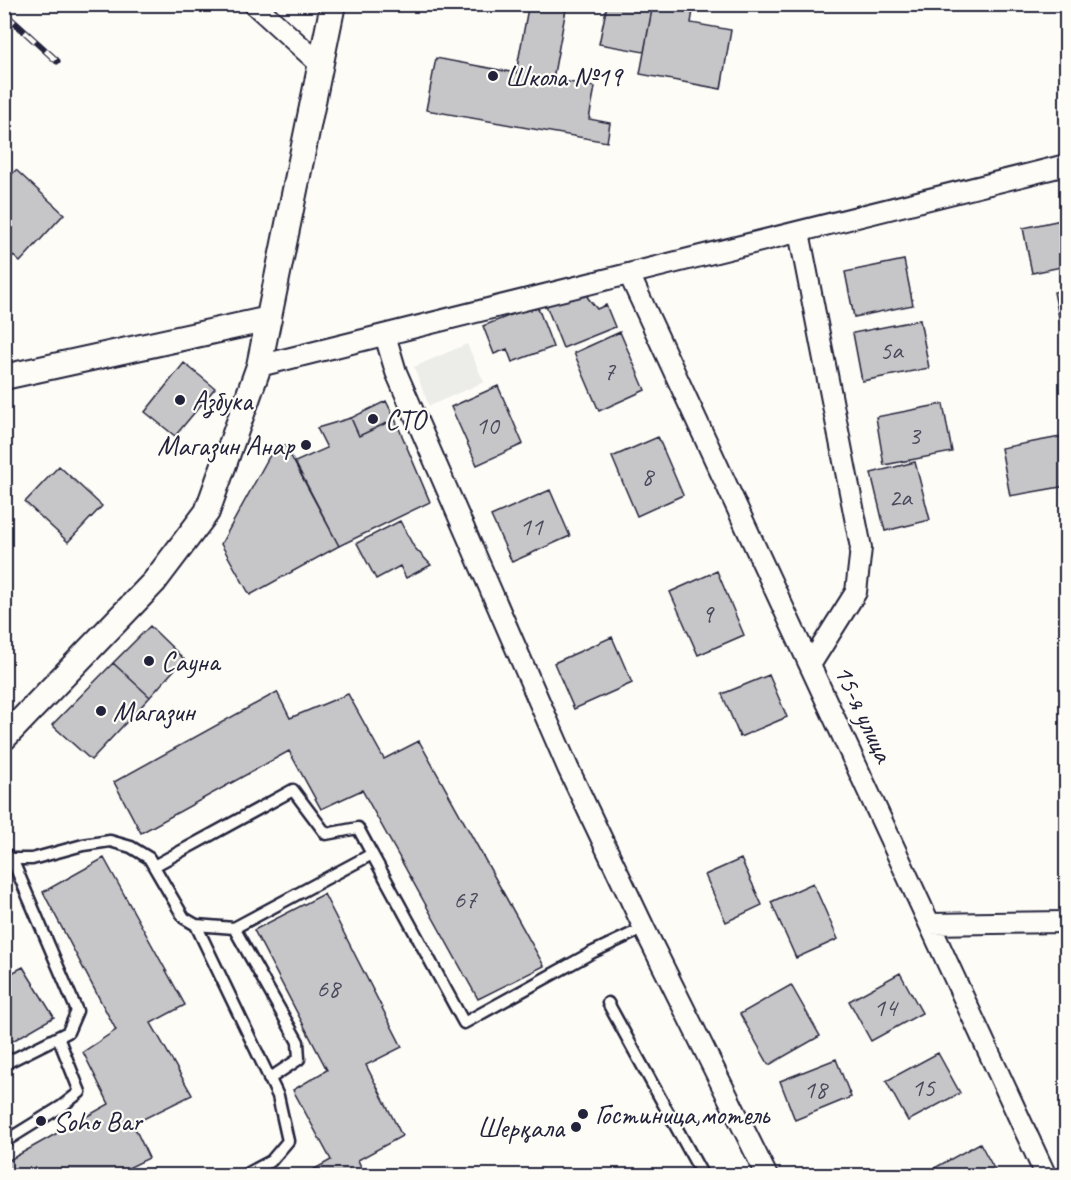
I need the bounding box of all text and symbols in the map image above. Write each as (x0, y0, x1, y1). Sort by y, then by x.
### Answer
place label: Школа №19 (505, 59, 624, 94)
marker: Школа №19 (486, 69, 500, 83)
house number: 5а (879, 334, 904, 367)
house number: 7 (603, 355, 616, 388)
place label: Азбука (192, 383, 254, 419)
marker: Азбука (173, 393, 187, 407)
place label: СТО (385, 402, 428, 437)
house number: 10 (475, 409, 501, 442)
marker: СТО (366, 412, 380, 426)
house number: 3 (908, 419, 922, 452)
place label: Магазин Анар (157, 428, 295, 463)
marker: Магазин Анар (299, 438, 313, 452)
house number: 8 (641, 460, 655, 493)
house number: 2а (888, 481, 913, 514)
house number: 11 (519, 510, 544, 543)
house number: 9 (701, 597, 715, 630)
place label: Сауна (161, 644, 222, 679)
marker: Сауна (142, 654, 156, 668)
street label: 15-я улица (826, 659, 902, 769)
place label: Магазин (113, 694, 197, 729)
marker: Магазин (94, 704, 108, 718)
house number: 67 (453, 883, 478, 916)
house number: 68 (316, 972, 342, 1005)
house number: 14 (873, 991, 899, 1024)
house number: 15 (911, 1071, 936, 1104)
house number: 18 (803, 1073, 829, 1106)
place label: Гостиница,мотель (595, 1097, 771, 1132)
place label: Soho Bar (53, 1104, 144, 1139)
marker: Гостиница,мотель (576, 1107, 590, 1121)
place label: Шерқала (477, 1110, 566, 1145)
marker: Soho Bar (34, 1114, 48, 1128)
marker: Шерқала (569, 1120, 583, 1134)

